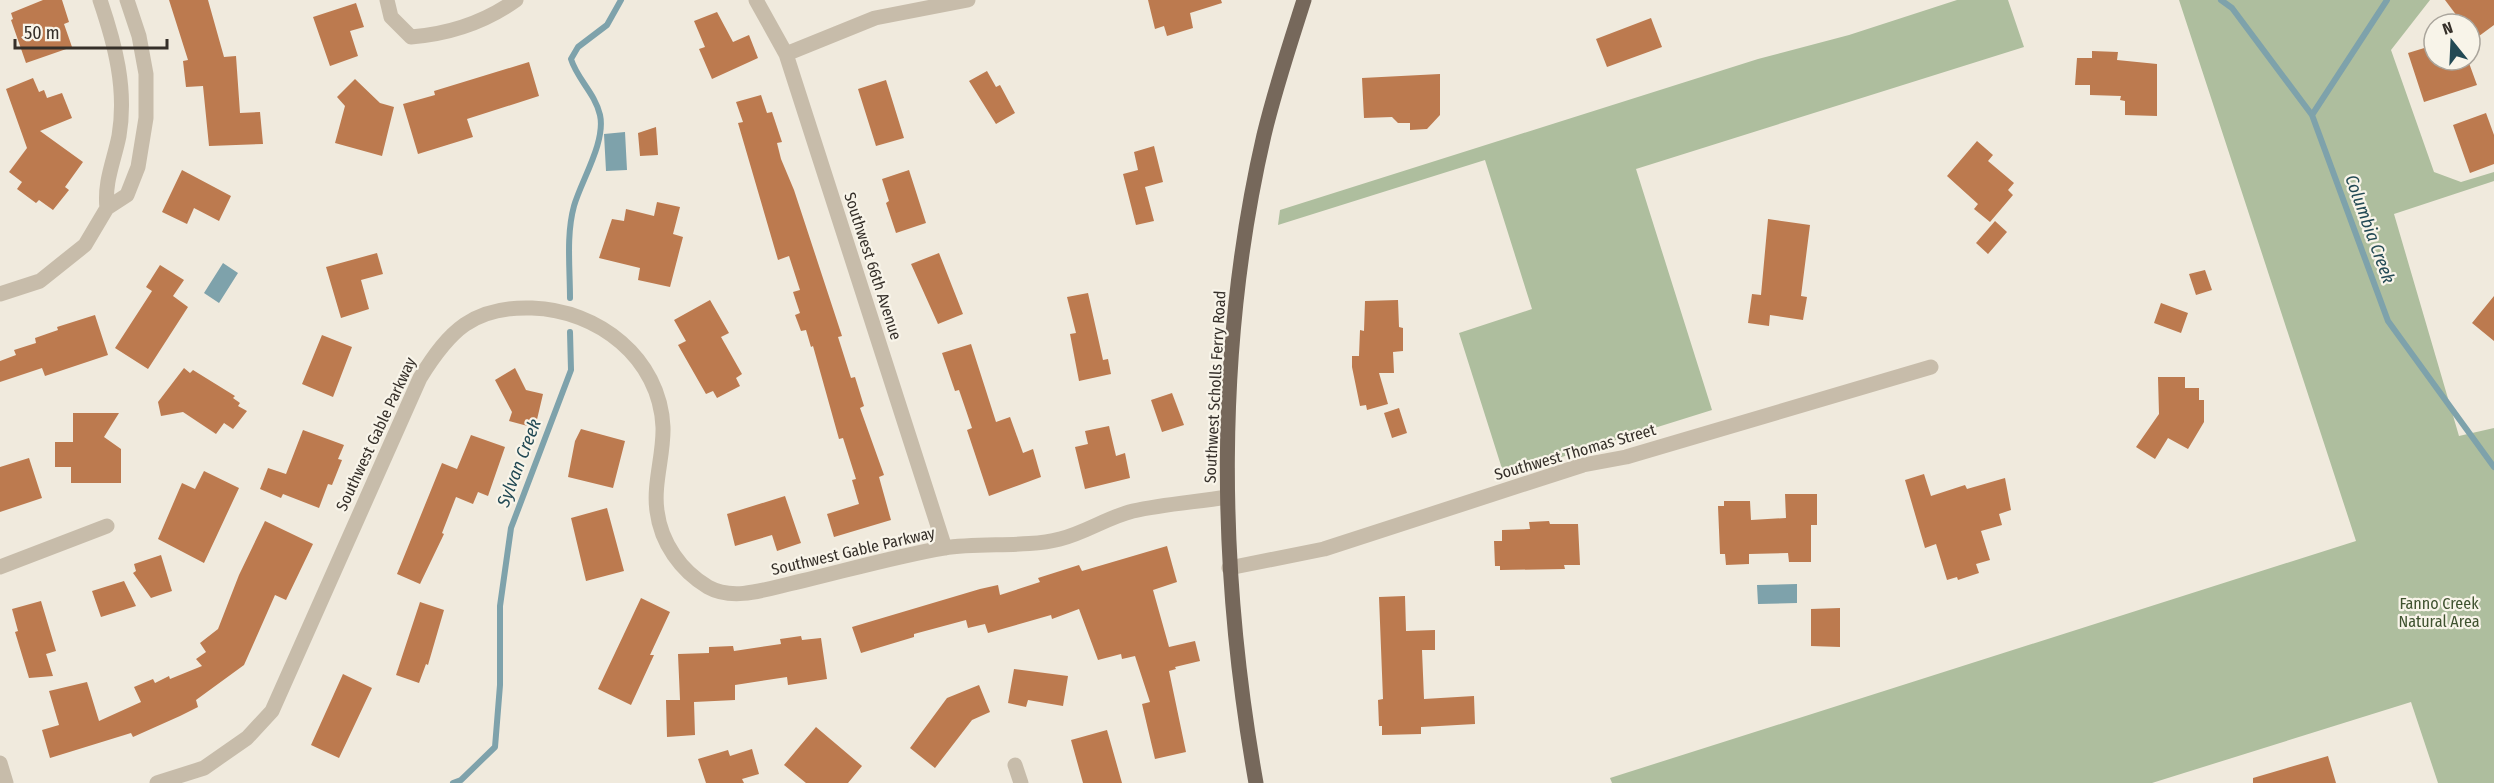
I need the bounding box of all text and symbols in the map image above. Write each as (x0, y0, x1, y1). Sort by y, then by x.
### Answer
scale bar (15, 12, 166, 50)
north arrow (2422, 12, 2482, 72)
text: N (2440, 18, 2455, 39)
text: 50 m (24, 22, 60, 44)
water label: Columbia Creek (2340, 172, 2400, 286)
street label: Southwest 66th Avenue (840, 190, 906, 342)
street label: Southwest Scholls Ferry Road (1200, 290, 1230, 484)
street label: Southwest Gable Parkway (332, 353, 420, 514)
water label: Sylvan Creek (492, 416, 546, 511)
street label: Southwest Thomas Street (1492, 420, 1659, 484)
street label: Southwest Gable Parkway (769, 523, 937, 579)
park label: Fanno Creek Natural Area (2398, 594, 2480, 631)

